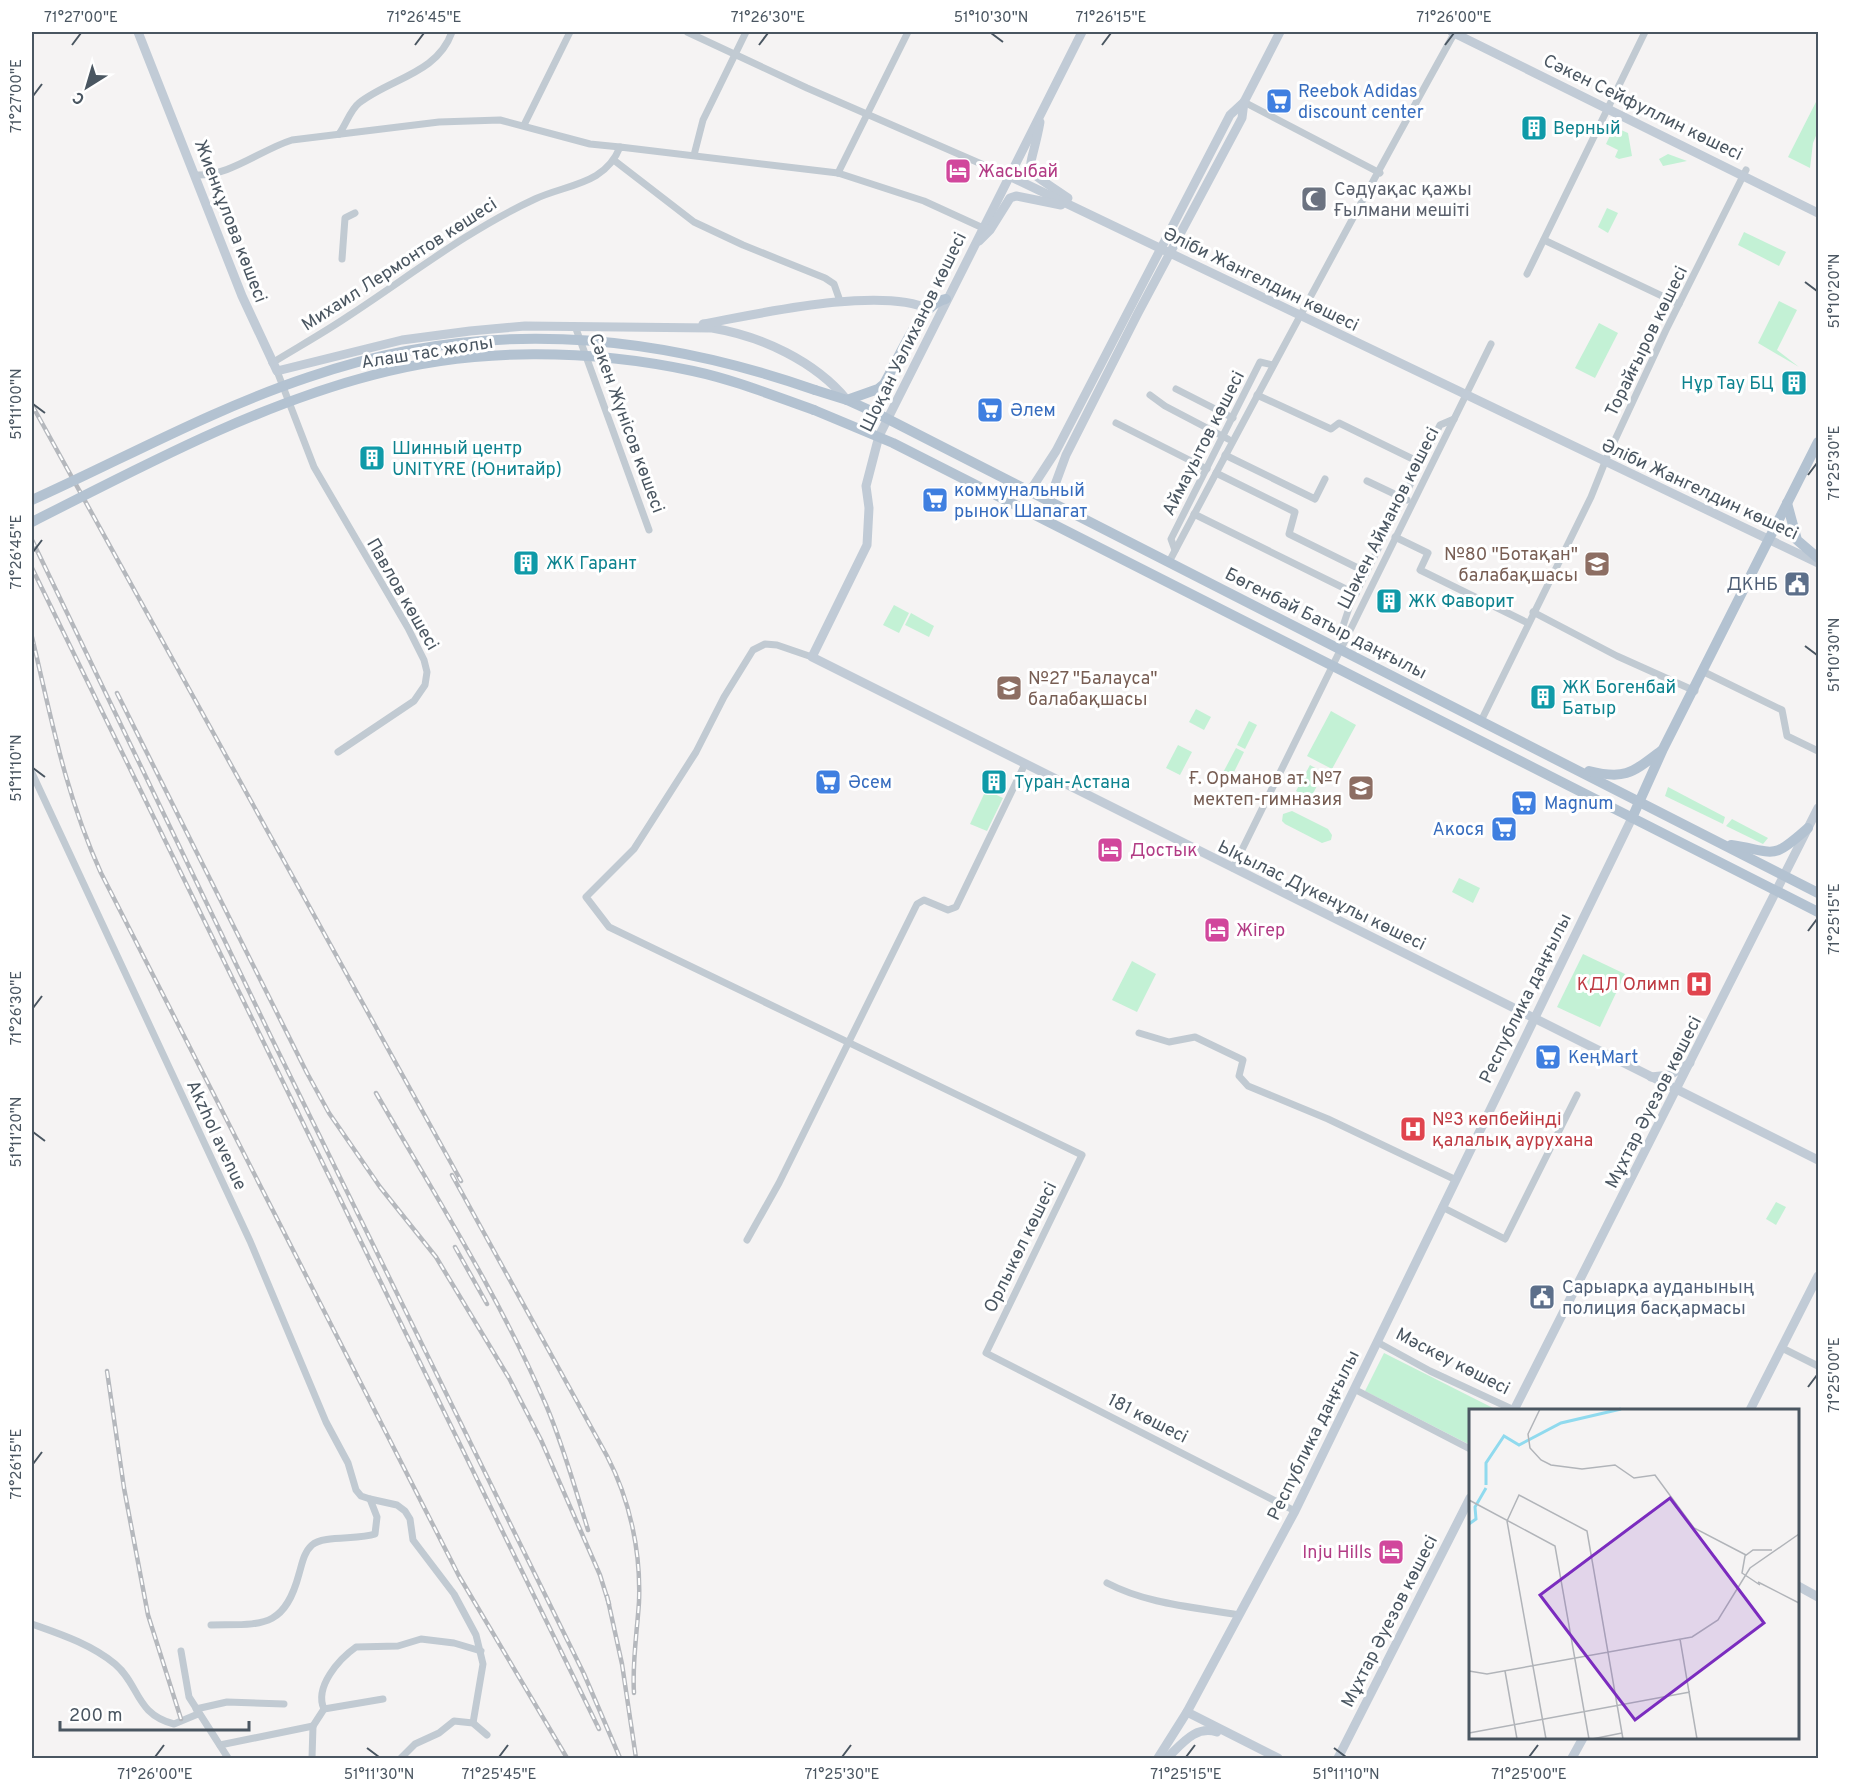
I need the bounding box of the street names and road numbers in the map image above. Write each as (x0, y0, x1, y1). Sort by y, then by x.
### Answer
street label: Сәкен Сейфуллин көшесі (1539, 50, 1746, 167)
street label: Жиенқұлова көшесі (188, 137, 271, 306)
street label: Михаил Лермонтов көшесі (298, 193, 502, 337)
street label: Әліби Жангелдин көшесі (1159, 223, 1362, 338)
street label: Шоқан Уәлиханов көшесі (856, 229, 973, 436)
street label: Торайғыров көшесі (1601, 263, 1694, 421)
street label: Сәкен Жүнісов көшесі (582, 331, 669, 516)
street label: Алаш тас жолы (360, 332, 495, 375)
street label: Аймауытов көшесі (1158, 367, 1251, 520)
street label: Шәкен Айманов көшесі (1333, 424, 1445, 614)
street label: Әліби Жангелдин көшесі (1597, 434, 1802, 546)
street label: Павлов көшесі (360, 535, 443, 655)
street label: Бөгенбай Батыр даңғылы (1220, 563, 1430, 685)
street label: Ықылас Дүкенұлы көшесі (1214, 836, 1429, 957)
street label: Республика даңғылы (1475, 910, 1578, 1087)
street label: Мұхтар Әуезов көшесі (1601, 1013, 1708, 1193)
street label: Akzhol avenue (180, 1077, 251, 1194)
street label: Орлыкөл көшесі (980, 1178, 1063, 1317)
street label: Мәскеу көшесі (1391, 1324, 1513, 1401)
street label: Республика даңғылы (1263, 1347, 1366, 1524)
street label: 181 көшесі (1103, 1389, 1191, 1449)
street label: Мұхтар Әуезов көшесі (1337, 1532, 1444, 1712)

